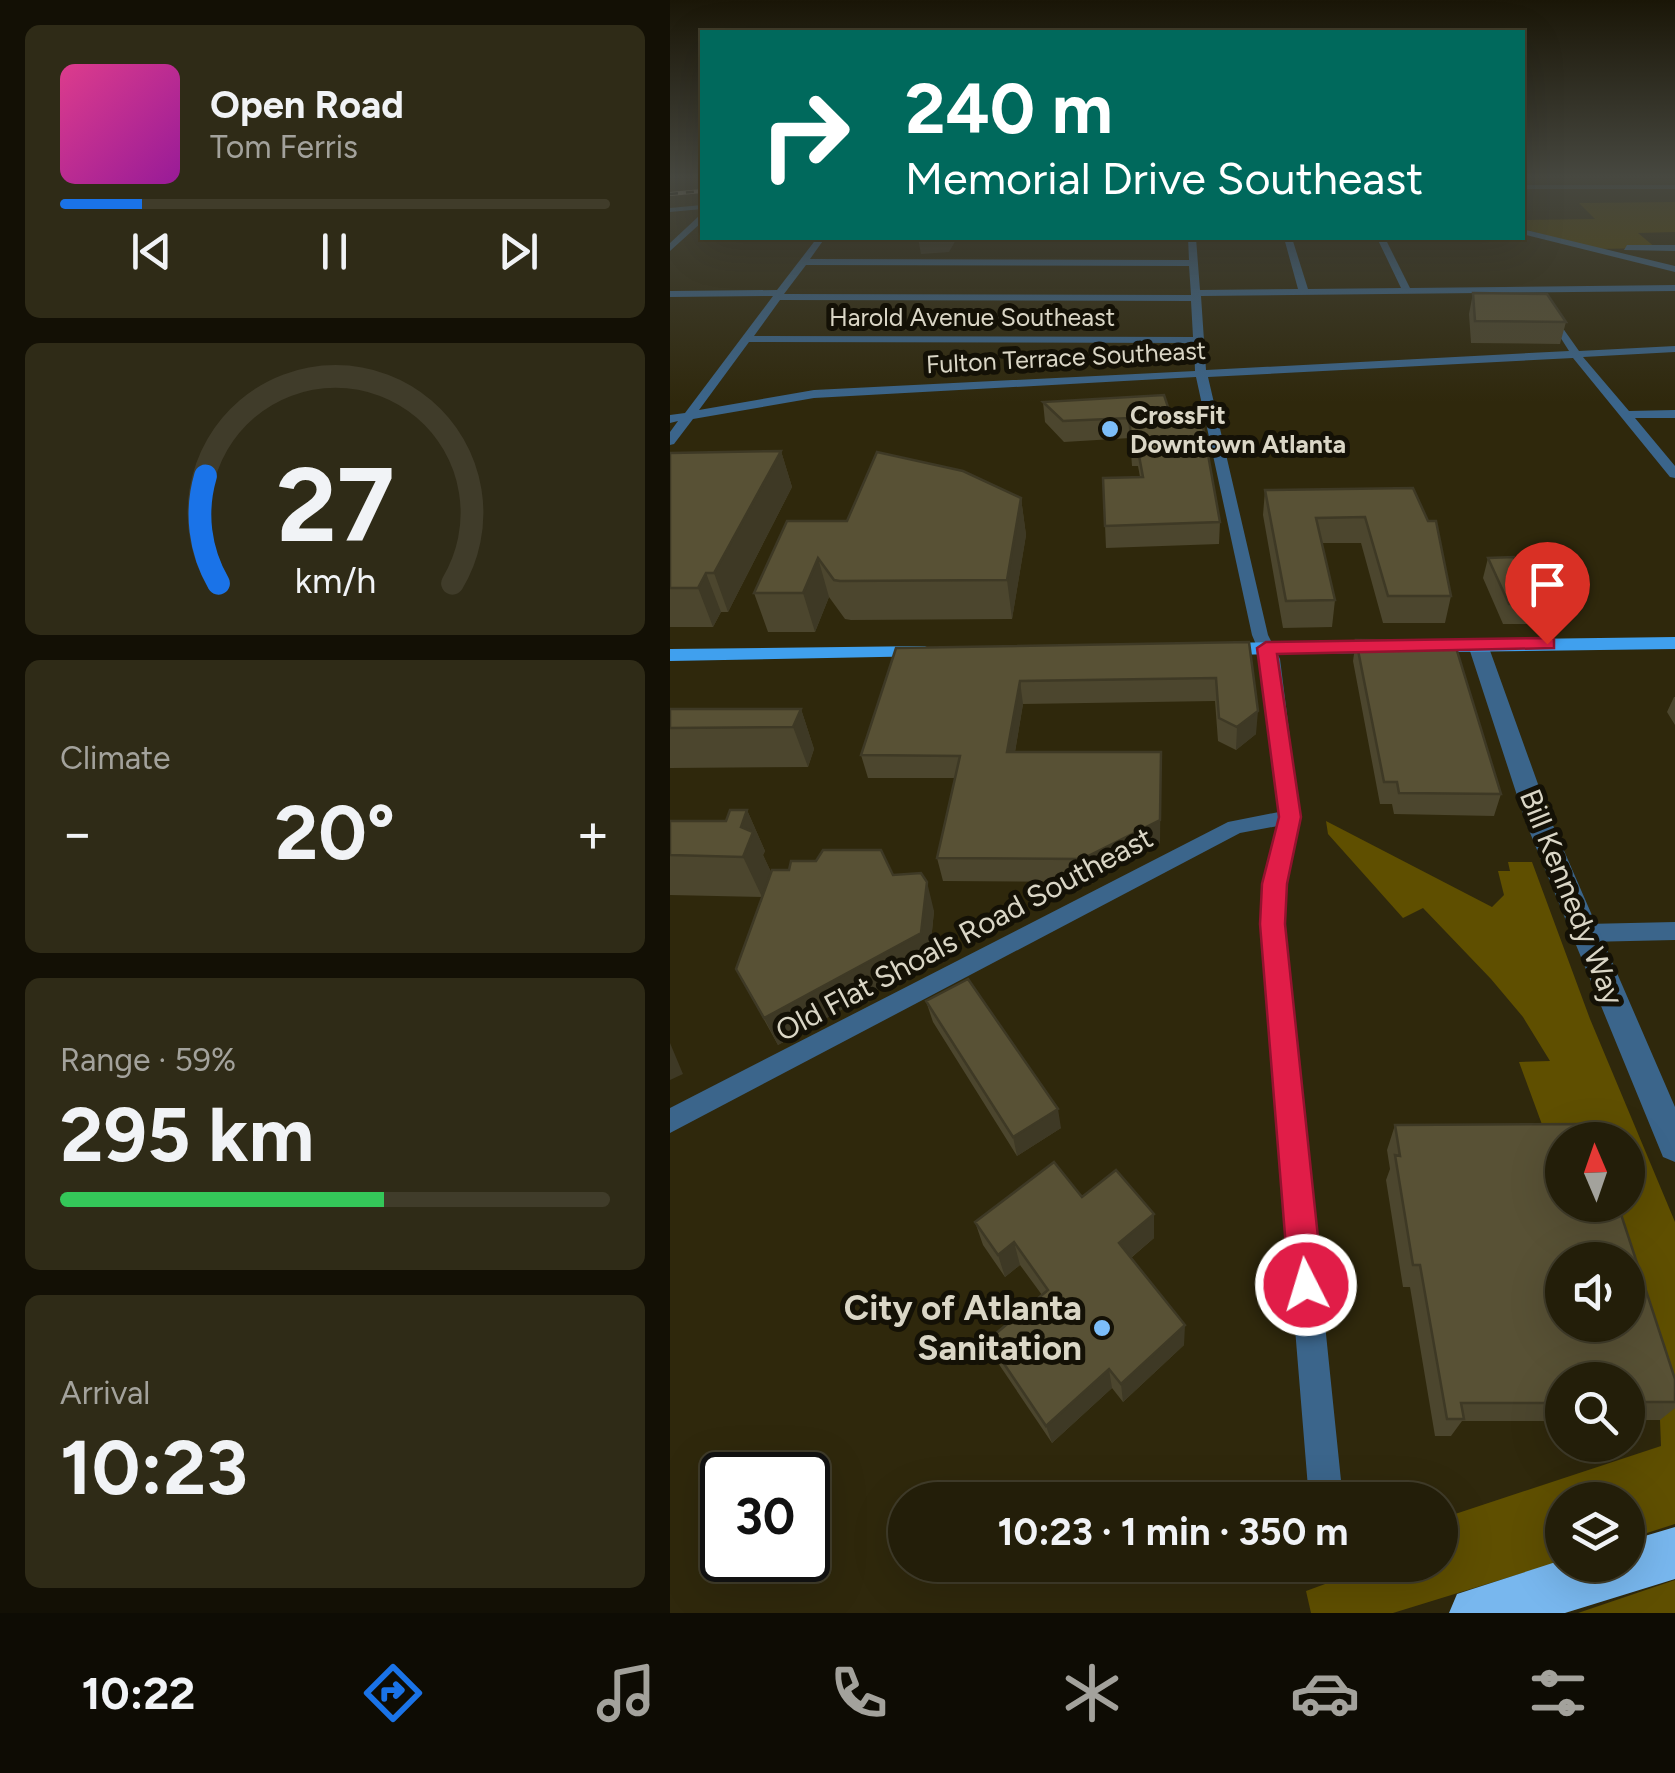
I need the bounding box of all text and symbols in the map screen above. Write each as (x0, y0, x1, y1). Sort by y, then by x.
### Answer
text: 240 m (905, 66, 1113, 151)
icon: right (740, 70, 870, 200)
text: Open Road (210, 82, 404, 128)
text: Tom Ferris (210, 128, 358, 166)
text: Memorial Drive Southeast (905, 151, 1423, 205)
icon: previous (124, 224, 179, 279)
icon: pause (307, 224, 362, 279)
icon: next (491, 224, 546, 279)
street label: Harold Avenue Southeast (829, 302, 1115, 332)
street label: Fulton Terrace Southeast (925, 335, 1207, 379)
place label: CrossFit Downtown Atlanta (1130, 400, 1346, 459)
marker: CrossFit Downtown Atlanta (1099, 418, 1121, 440)
text: 27 (276, 442, 394, 567)
pin (1505, 542, 1590, 645)
icon: arrive (1520, 557, 1575, 612)
text: km/h (294, 559, 376, 602)
text: Climate (60, 739, 171, 777)
street label: Bill Kennedy Way (1512, 784, 1632, 1010)
text: 20° (275, 788, 395, 878)
text: − (60, 800, 94, 866)
text: + (576, 800, 610, 866)
street label: Old Flat Shoals Road Southeast (769, 819, 1159, 1049)
text: Range · 59% (60, 1041, 236, 1079)
text: 295 km (60, 1090, 314, 1180)
north arrow (1545, 1122, 1645, 1222)
map controls (1545, 1122, 1645, 1582)
position arrow (1254, 1233, 1358, 1337)
button: sound (1545, 1242, 1645, 1342)
place label: City of Atlanta Sanitation (844, 1287, 1082, 1369)
marker: City of Atlanta Sanitation (1091, 1317, 1113, 1339)
button: search (1545, 1362, 1645, 1462)
text: Arrival (60, 1374, 150, 1412)
text: 10:23 (60, 1423, 248, 1513)
speed limit sign: 30 (700, 1452, 830, 1582)
button: layers (1545, 1482, 1645, 1582)
text: 10:23 · 1 min · 350 m (998, 1509, 1348, 1555)
icon: directions (358, 1658, 428, 1728)
icon: music (591, 1658, 661, 1728)
icon: phone (824, 1658, 894, 1728)
icon: climate (1057, 1658, 1127, 1728)
icon: car (1290, 1658, 1360, 1728)
icon: filters (1523, 1658, 1593, 1728)
text: 10:22 (82, 1666, 195, 1720)

